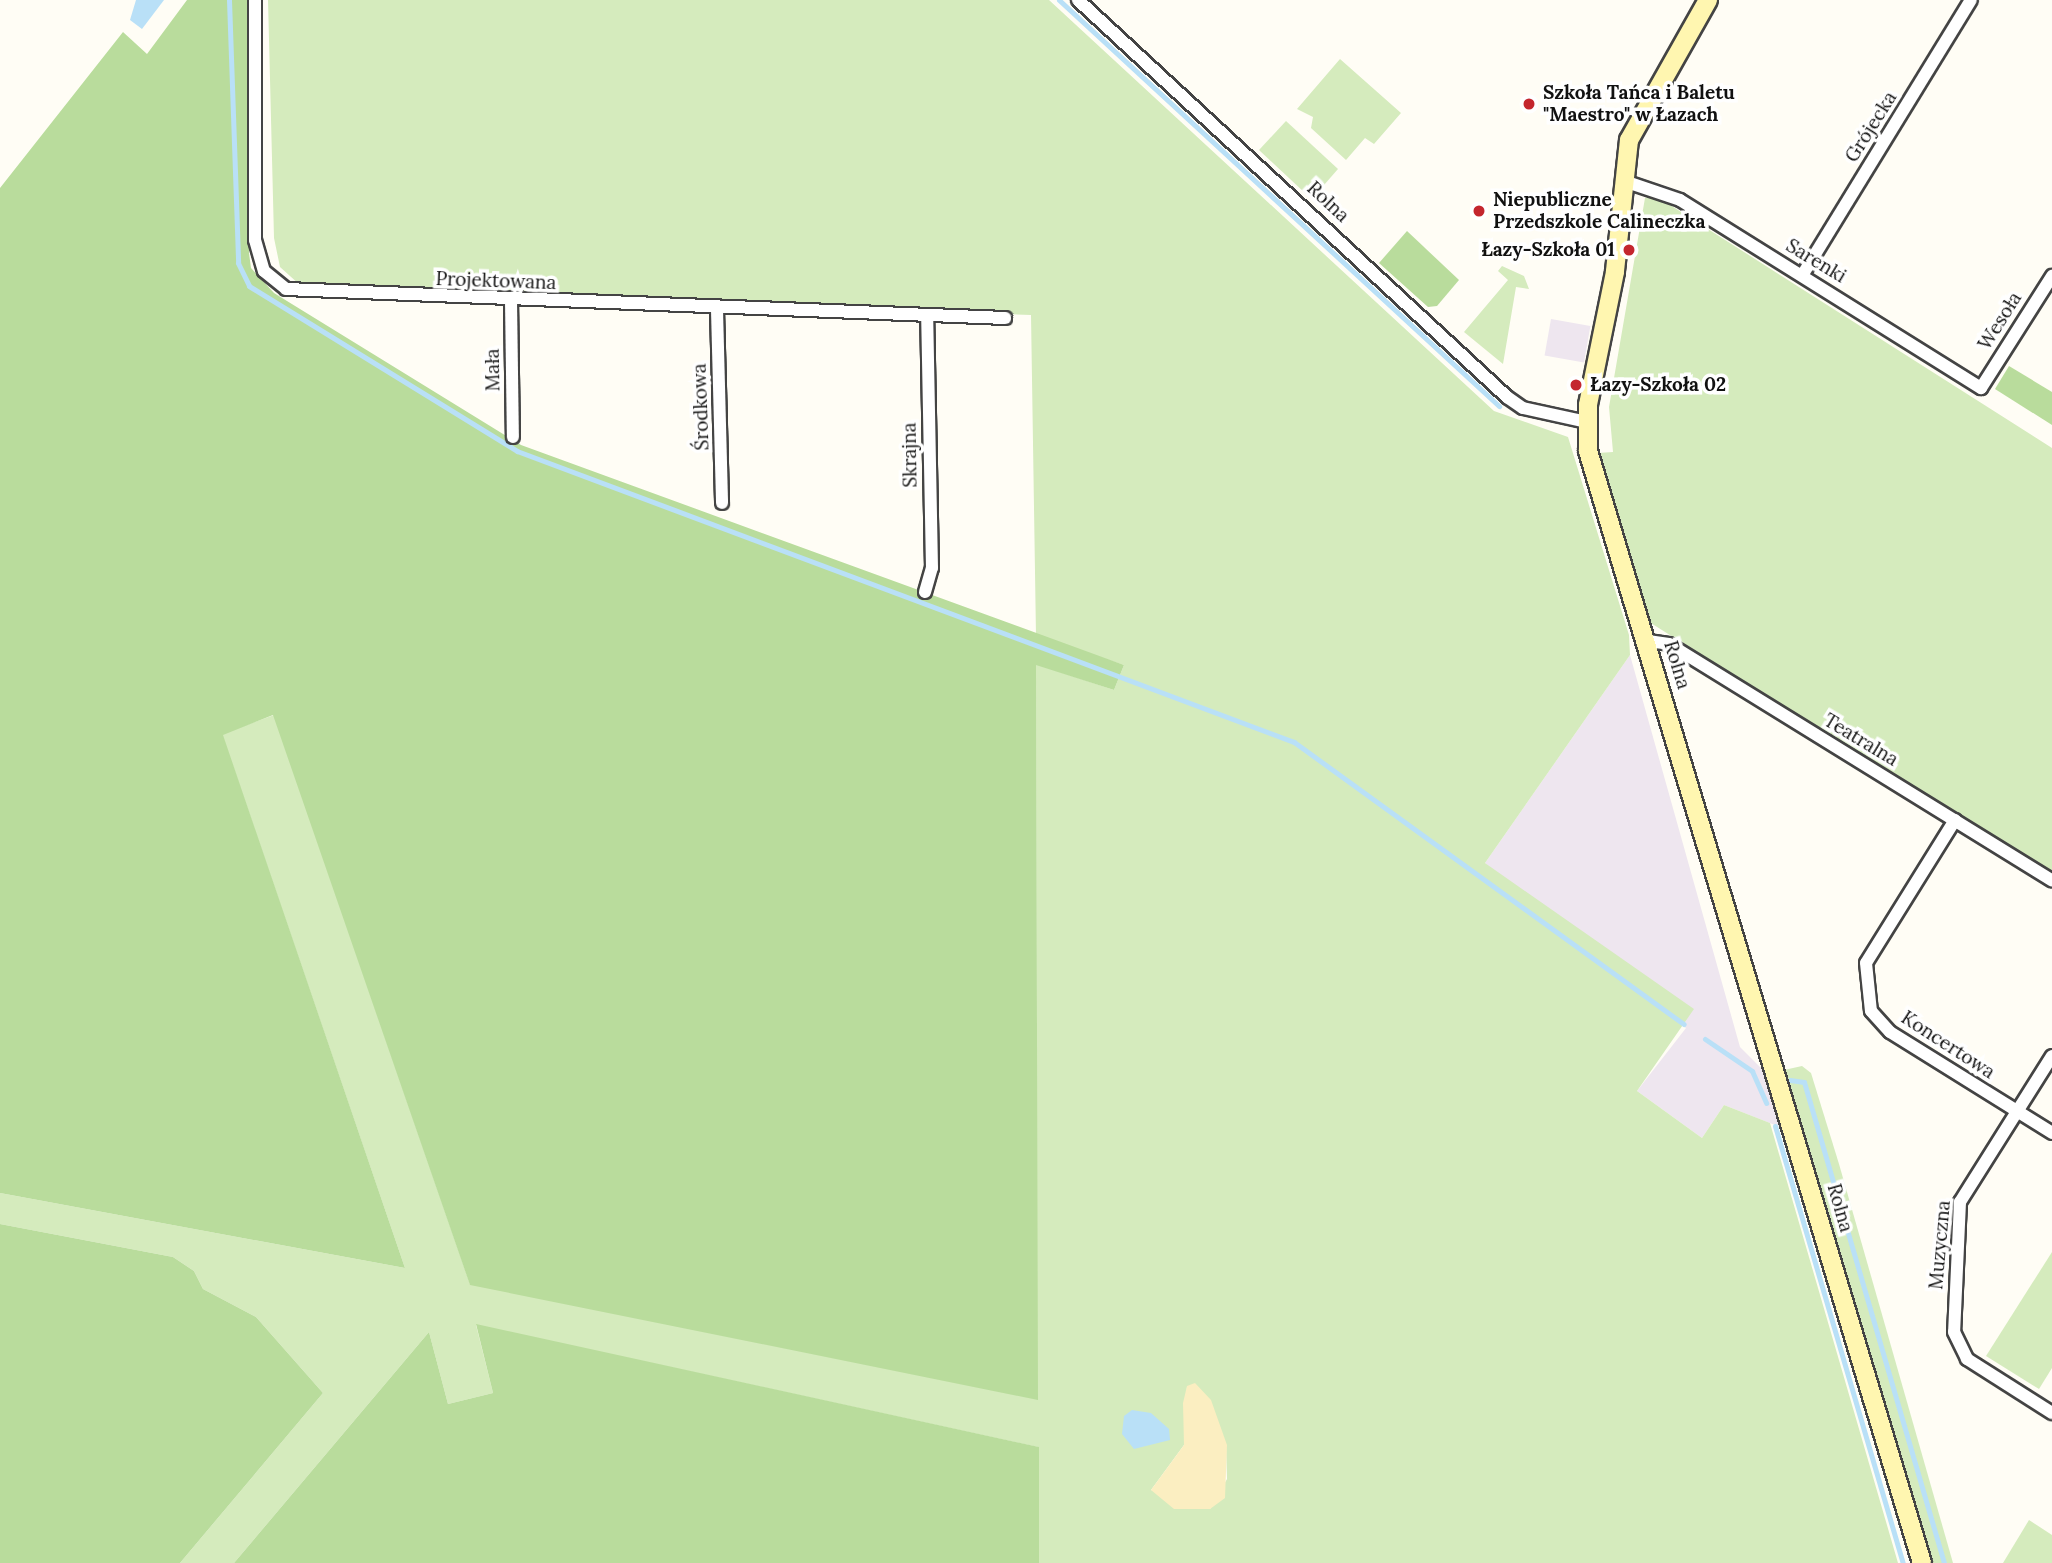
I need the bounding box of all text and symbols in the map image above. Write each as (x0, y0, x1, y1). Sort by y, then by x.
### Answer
place label: Szkoła Tańca i Baletu "Maestro" w Łazach (1543, 82, 1735, 126)
street label: Grójecka (1840, 87, 1902, 167)
marker: Szkoła Tańca i Baletu "Maestro" w Łazach (1521, 96, 1537, 112)
street label: Rolna (1302, 177, 1354, 227)
place label: Niepubliczne Przedszkole Calineczka (1493, 189, 1705, 233)
marker: Niepubliczne Przedszkole Calineczka (1471, 203, 1487, 219)
street label: Sarenki (1782, 234, 1850, 288)
place label: Łazy-Szkoła 01 (1481, 239, 1615, 261)
marker: Łazy-Szkoła 01 (1621, 242, 1637, 258)
street label: Projektowana (435, 268, 557, 294)
street label: Wesoła (1973, 288, 2027, 354)
street label: Mała (481, 348, 505, 392)
street label: Środkowa (688, 363, 714, 451)
place label: Łazy-Szkoła 02 (1590, 374, 1726, 396)
marker: Łazy-Szkoła 02 (1568, 377, 1584, 393)
street label: Skrajna (898, 422, 922, 488)
street label: Rolna (1659, 638, 1695, 692)
street label: Teatralna (1820, 709, 1902, 771)
street label: Koncertowa (1897, 1006, 1999, 1084)
street label: Rolna (1822, 1181, 1858, 1235)
street label: Muzyczna (1925, 1200, 1955, 1290)

